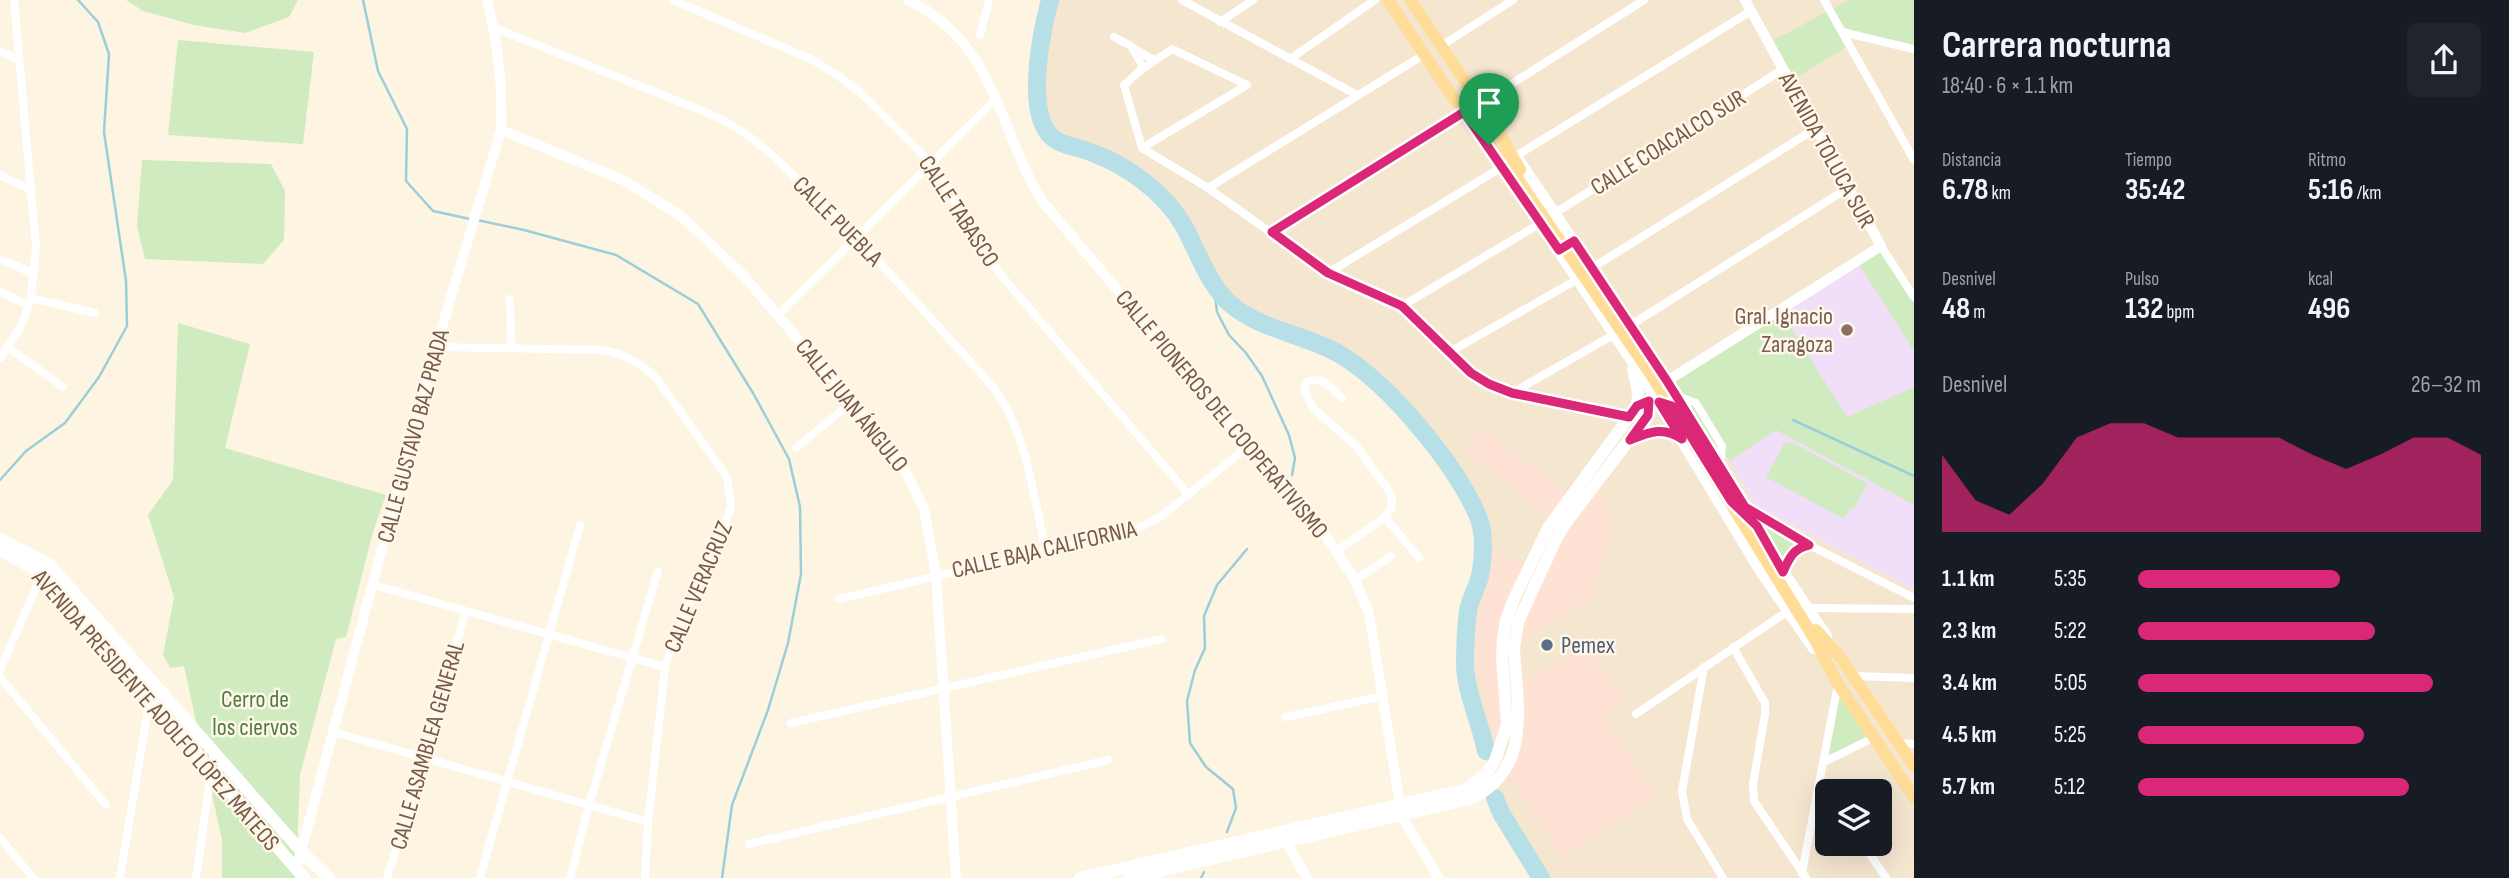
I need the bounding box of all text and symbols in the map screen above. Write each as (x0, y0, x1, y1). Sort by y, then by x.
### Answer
text: Carrera nocturna (1942, 23, 2171, 68)
button: share (2407, 23, 2481, 97)
street label: AVENIDA TOLUCA SUR (1771, 66, 1881, 233)
text: 18:40 · 6 × 1.1 km (1942, 72, 2073, 100)
pin (1459, 73, 1519, 145)
street label: CALLE COACALCO SUR (1585, 83, 1751, 202)
icon: arrive (1470, 84, 1508, 122)
text: Distancia (1942, 149, 2001, 172)
text: Tiempo (2125, 149, 2172, 172)
text: Ritmo (2308, 149, 2346, 172)
street label: CALLE TABASCO (912, 150, 1005, 272)
street label: CALLE PUEBLA (787, 170, 889, 273)
text: 6.78 (1942, 172, 1988, 208)
text: 35:42 (2125, 172, 2185, 208)
text: 5:16 (2308, 172, 2354, 208)
text: km (1988, 182, 2011, 205)
text: /km (2354, 182, 2382, 205)
text: Desnivel (1942, 268, 1996, 291)
text: Pulso (2125, 268, 2159, 291)
text: kcal (2308, 268, 2333, 291)
street label: CALLE PIONEROS DEL COOPERATIVISMO (1109, 284, 1334, 544)
text: 48 (1942, 291, 1970, 327)
text: 132 (2125, 291, 2163, 327)
text: 496 (2308, 291, 2350, 327)
text: m (1970, 301, 1985, 324)
text: bpm (2163, 301, 2194, 324)
place label: Gral. Ignacio Zaragoza (1734, 302, 1833, 359)
marker: Gral. Ignacio Zaragoza (1839, 322, 1855, 338)
street label: CALLE GUSTAVO BAZ PRADA (371, 325, 456, 546)
street label: CALLE JUAN ÁNGULO (789, 333, 914, 478)
text: Desnivel (1942, 371, 2007, 399)
text: 26–32 m (2411, 371, 2481, 399)
street label: CALLE BAJA CALIFORNIA (949, 514, 1140, 585)
street label: CALLE VERACRUZ (658, 517, 739, 657)
street label: AVENIDA PRESIDENTE ADOLFO LÓPEZ MATEOS (25, 563, 286, 857)
text: 1.1 km (1942, 565, 1995, 593)
text: 5:35 (2054, 565, 2086, 593)
text: 2.3 km (1942, 617, 1996, 645)
text: 5:22 (2054, 617, 2087, 645)
place label: Pemex (1561, 631, 1615, 660)
street label: CALLE ASAMBLEA GENERAL (384, 637, 471, 853)
marker: Pemex (1539, 637, 1555, 653)
text: 3.4 km (1942, 669, 1997, 697)
text: 5:05 (2054, 669, 2087, 697)
park label: Cerro de los ciervos (212, 685, 298, 742)
text: 4.5 km (1942, 721, 1997, 749)
text: 5:25 (2054, 721, 2086, 749)
text: 5.7 km (1942, 773, 1995, 801)
text: 5:12 (2054, 773, 2085, 801)
map controls (1815, 779, 1892, 856)
button: layers (1815, 779, 1892, 856)

